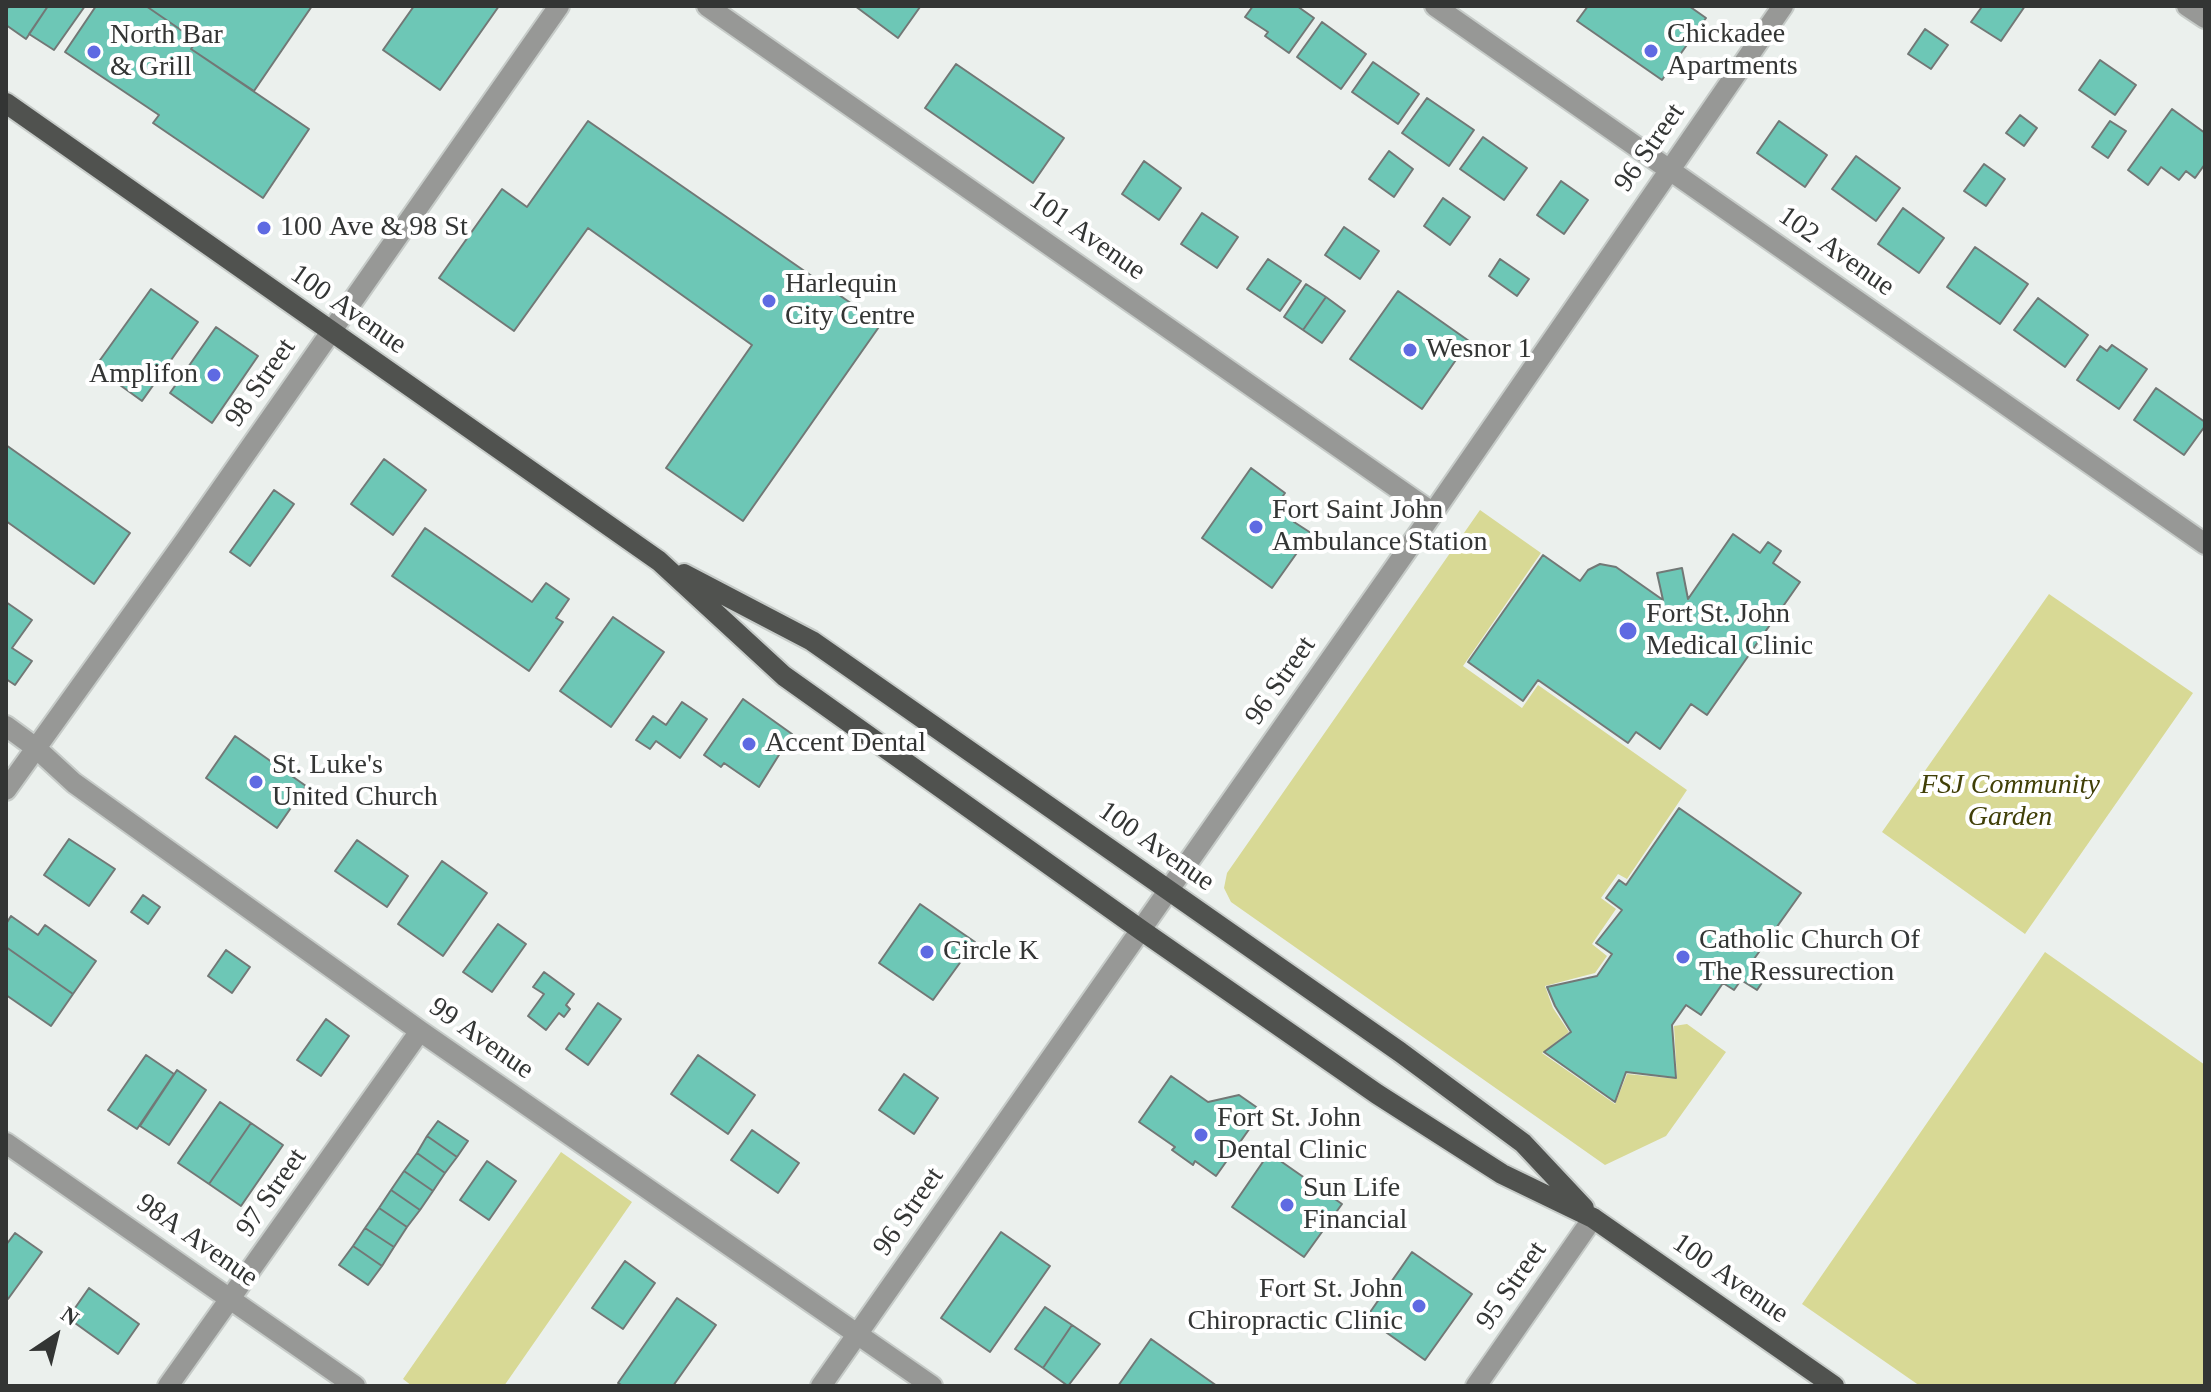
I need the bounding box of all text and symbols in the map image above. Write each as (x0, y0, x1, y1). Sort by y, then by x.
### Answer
place label: Chickadee Apartments (1667, 18, 1798, 84)
place label: North Bar & Grill (110, 19, 223, 85)
marker: Chickadee Apartments (1642, 42, 1660, 60)
marker: North Bar & Grill (85, 43, 103, 61)
street label: 96 Street (1607, 97, 1693, 199)
street label: 101 Avenue (1022, 184, 1152, 288)
street label: 102 Avenue (1771, 200, 1901, 304)
place label: 100 Ave & 98 St (280, 211, 468, 245)
marker: 100 Ave & 98 St (255, 219, 273, 237)
street label: 100 Avenue (283, 258, 413, 362)
place label: Harlequin City Centre (785, 268, 915, 334)
marker: Harlequin City Centre (760, 292, 778, 310)
street label: 98 Street (218, 332, 304, 434)
place label: Wesnor 1 (1426, 333, 1532, 367)
marker: Wesnor 1 (1401, 341, 1419, 359)
place label: Amplifon (89, 358, 198, 392)
marker: Amplifon (205, 366, 223, 384)
place label: Fort Saint John Ambulance Station (1272, 494, 1487, 560)
marker: Fort Saint John Ambulance Station (1247, 518, 1265, 536)
place label: Fort St. John Medical Clinic (1646, 598, 1813, 664)
marker: Fort St. John Medical Clinic (1617, 620, 1639, 642)
street label: 96 Street (1238, 630, 1324, 732)
place label: Accent Dental (765, 727, 926, 761)
marker: Accent Dental (740, 735, 758, 753)
place label: St. Luke's United Church (272, 749, 438, 815)
park label: FSJ Community Garden (1920, 769, 2100, 835)
marker: St. Luke's United Church (247, 773, 265, 791)
street label: 100 Avenue (1091, 795, 1221, 899)
place label: Catholic Church Of The Ressurection (1699, 924, 1920, 990)
place label: Circle K (943, 935, 1039, 969)
marker: Circle K (918, 943, 936, 961)
marker: Catholic Church Of The Ressurection (1674, 948, 1692, 966)
street label: 99 Avenue (422, 991, 540, 1087)
place label: Fort St. John Dental Clinic (1217, 1102, 1367, 1168)
marker: Fort St. John Dental Clinic (1192, 1126, 1210, 1144)
street label: 97 Street (229, 1142, 315, 1244)
street label: 96 Street (866, 1161, 952, 1263)
place label: Sun Life Financial (1303, 1172, 1407, 1238)
street label: 98A Avenue (130, 1187, 264, 1295)
marker: Sun Life Financial (1278, 1196, 1296, 1214)
street label: 100 Avenue (1665, 1227, 1795, 1331)
street label: 95 Street (1469, 1235, 1555, 1337)
place label: Fort St. John Chiropractic Clinic (1188, 1273, 1403, 1339)
north arrow (16, 1296, 96, 1376)
marker: Fort St. John Chiropractic Clinic (1410, 1297, 1428, 1315)
text: N (56, 1301, 84, 1331)

